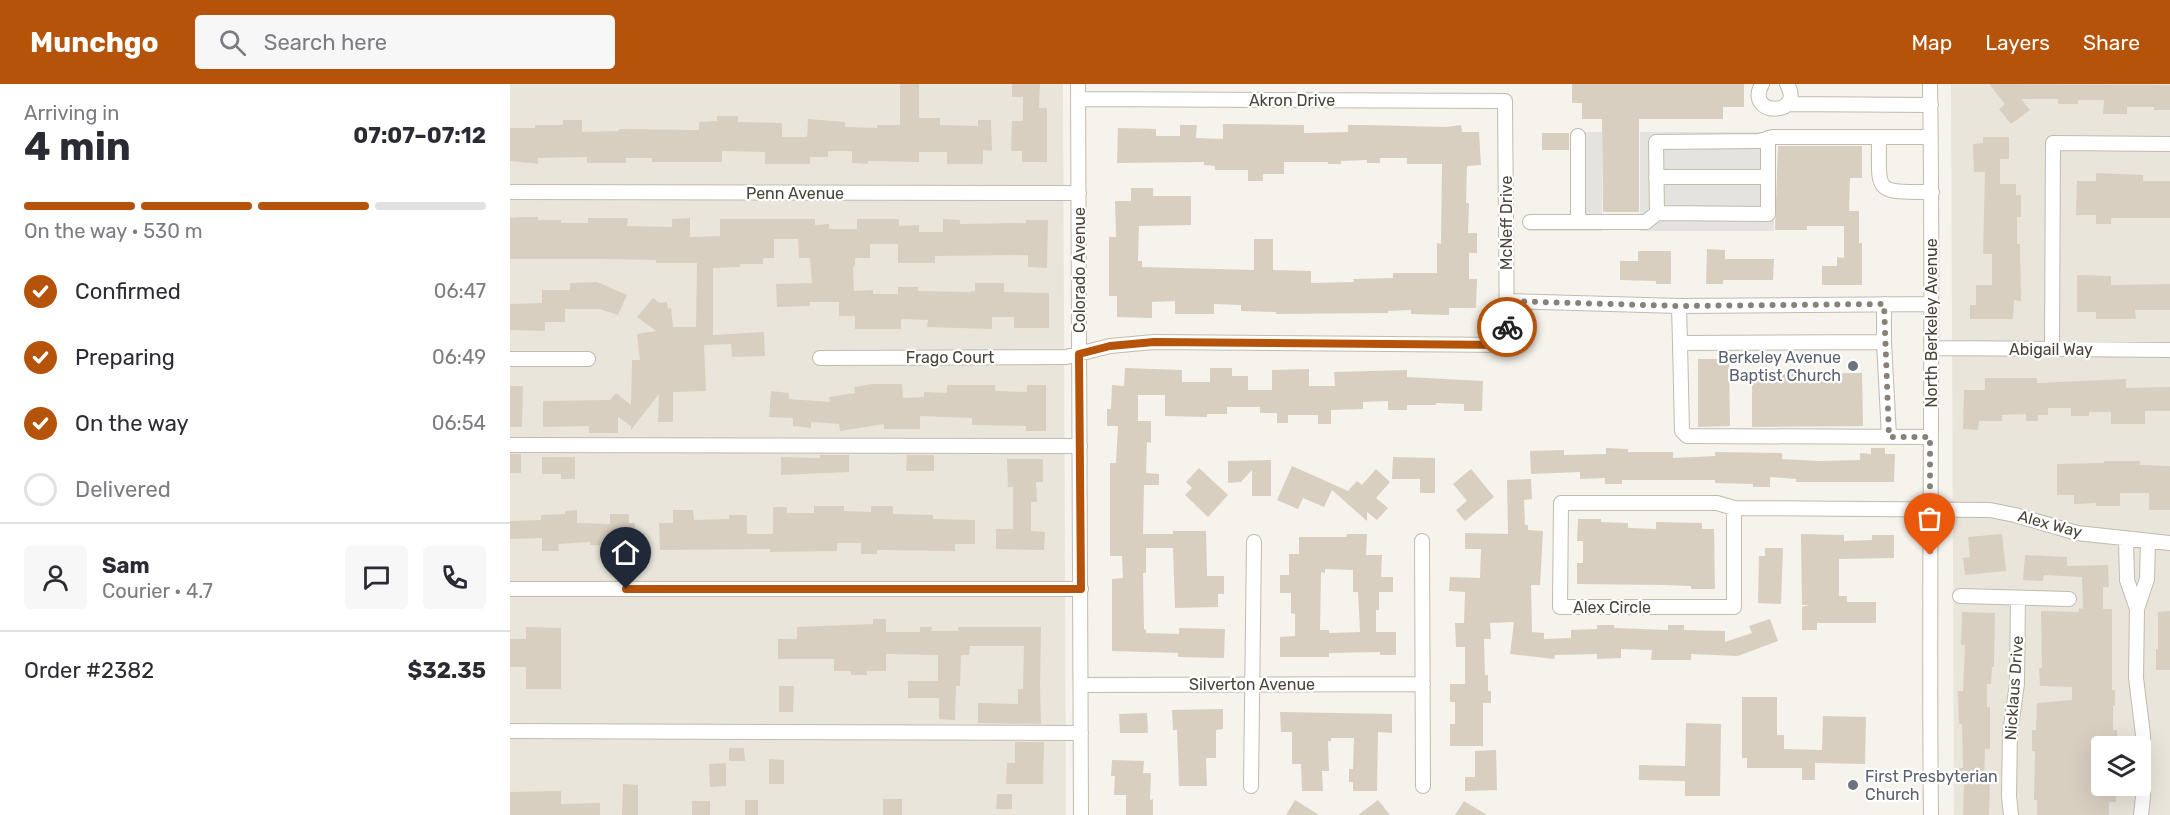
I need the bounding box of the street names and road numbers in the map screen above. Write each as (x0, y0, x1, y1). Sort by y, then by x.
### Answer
street label: Akron Drive (1249, 91, 1335, 110)
street label: McNeff Drive (1497, 176, 1516, 270)
street label: Penn Avenue (746, 184, 844, 203)
street label: Colorado Avenue (1070, 207, 1089, 333)
street label: North Berkeley Avenue (1922, 238, 1941, 408)
street label: Abigail Way (2009, 340, 2093, 359)
street label: Frago Court (906, 348, 994, 367)
street label: Alex Way (2016, 506, 2084, 542)
street label: Alex Circle (1573, 598, 1651, 617)
street label: Nicklaus Drive (2001, 635, 2027, 741)
street label: Silverton Avenue (1189, 675, 1315, 694)

